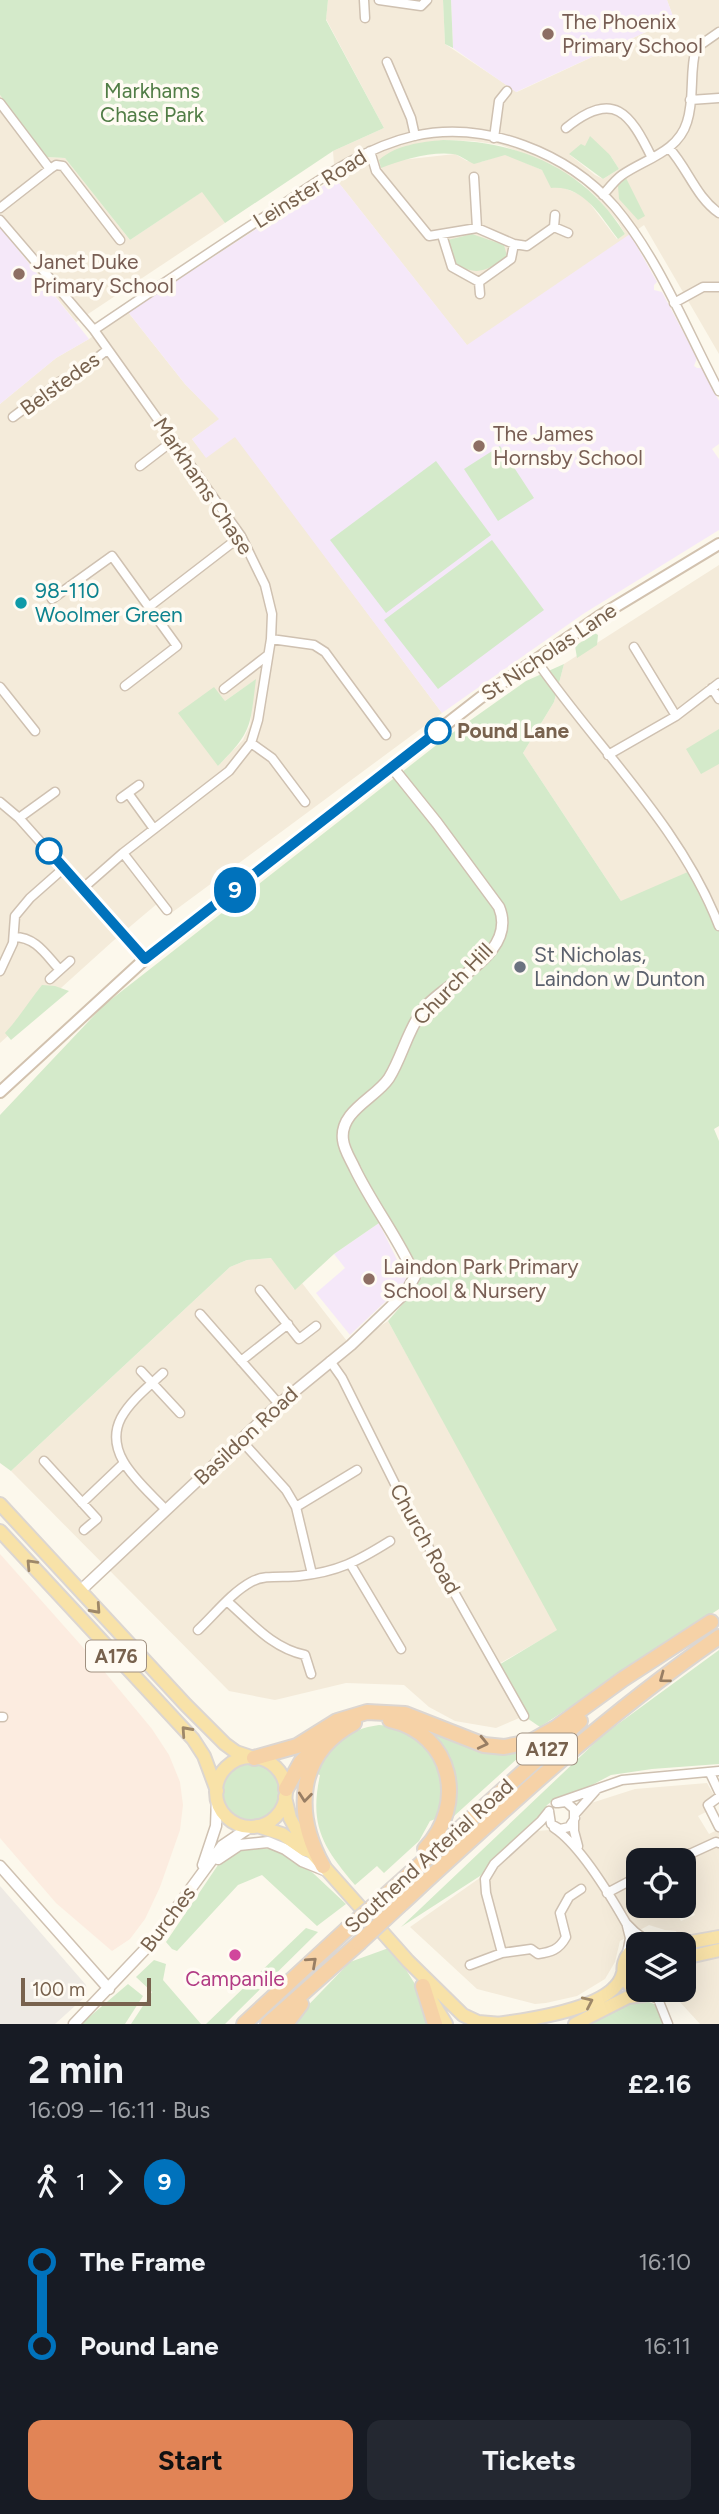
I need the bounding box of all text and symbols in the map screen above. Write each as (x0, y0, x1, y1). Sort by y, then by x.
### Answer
place label: The Phoenix Primary School (562, 9, 703, 58)
marker: The Phoenix Primary School (540, 26, 556, 42)
park label: Markhams Chase Park (100, 78, 205, 127)
street label: Leinster Road (249, 144, 371, 233)
place label: Janet Duke Primary School (33, 249, 174, 298)
marker: Janet Duke Primary School (11, 266, 27, 282)
street label: Belstedes (15, 347, 104, 421)
street label: Markhams Chase (148, 412, 258, 559)
place label: The James Hornsby School (493, 421, 643, 470)
marker: The James Hornsby School (471, 438, 487, 454)
place label: 98-110 Woolmer Green (35, 578, 183, 627)
marker: 98-110 Woolmer Green (13, 595, 29, 611)
street label: St Nicholas Lane (476, 597, 621, 706)
marker: Pound Lane (425, 718, 451, 744)
place label: Pound Lane (457, 718, 569, 743)
unlabelled marker (36, 838, 62, 864)
line badge: 9 (212, 867, 258, 913)
text: 9 (228, 875, 242, 904)
street label: Church Hill (408, 938, 498, 1030)
place label: St Nicholas, Laindon w Dunton (534, 942, 705, 991)
marker: St Nicholas, Laindon w Dunton (512, 959, 528, 975)
place label: Laindon Park Primary School & Nursery (383, 1254, 579, 1303)
marker: Laindon Park Primary School & Nursery (361, 1271, 377, 1287)
street label: Basildon Road (189, 1381, 303, 1490)
street label: Church Road (385, 1479, 466, 1598)
one-way arrow (27, 1559, 39, 1572)
one-way arrow (88, 1601, 100, 1614)
road number: A176 (86, 1640, 146, 1672)
one-way arrow (660, 1670, 672, 1683)
one-way arrow (181, 1726, 194, 1739)
road number: A127 (517, 1734, 577, 1764)
one-way arrow (477, 1735, 489, 1749)
street label: Southend Arterial Road (339, 1773, 518, 1938)
one-way arrow (298, 1791, 313, 1803)
map controls (626, 1848, 696, 2002)
button: locate (626, 1848, 696, 1918)
street label: Burches (135, 1881, 200, 1957)
button: layers (626, 1932, 696, 2002)
marker: Campanile (227, 1947, 243, 1963)
one-way arrow (304, 1957, 317, 1970)
place label: Campanile (185, 1966, 285, 1991)
scale bar (21, 1975, 150, 2007)
text: 100 m (32, 1978, 85, 2001)
one-way arrow (581, 1996, 593, 2010)
text: 2 min (28, 2047, 124, 2093)
text: £2.16 (628, 2068, 691, 2100)
text: 16:09 – 16:11 · Bus (28, 2096, 210, 2124)
icon: walk (28, 2163, 66, 2201)
icon: forward (96, 2163, 134, 2201)
text: 9 (158, 2167, 171, 2196)
text: 1 (76, 2168, 86, 2196)
text: The Frame (80, 2246, 206, 2278)
text: 16:10 (638, 2248, 691, 2276)
text: Pound Lane (80, 2330, 219, 2362)
text: 16:11 (644, 2332, 691, 2360)
button: Start (28, 2420, 353, 2500)
button: Tickets (367, 2420, 691, 2500)

